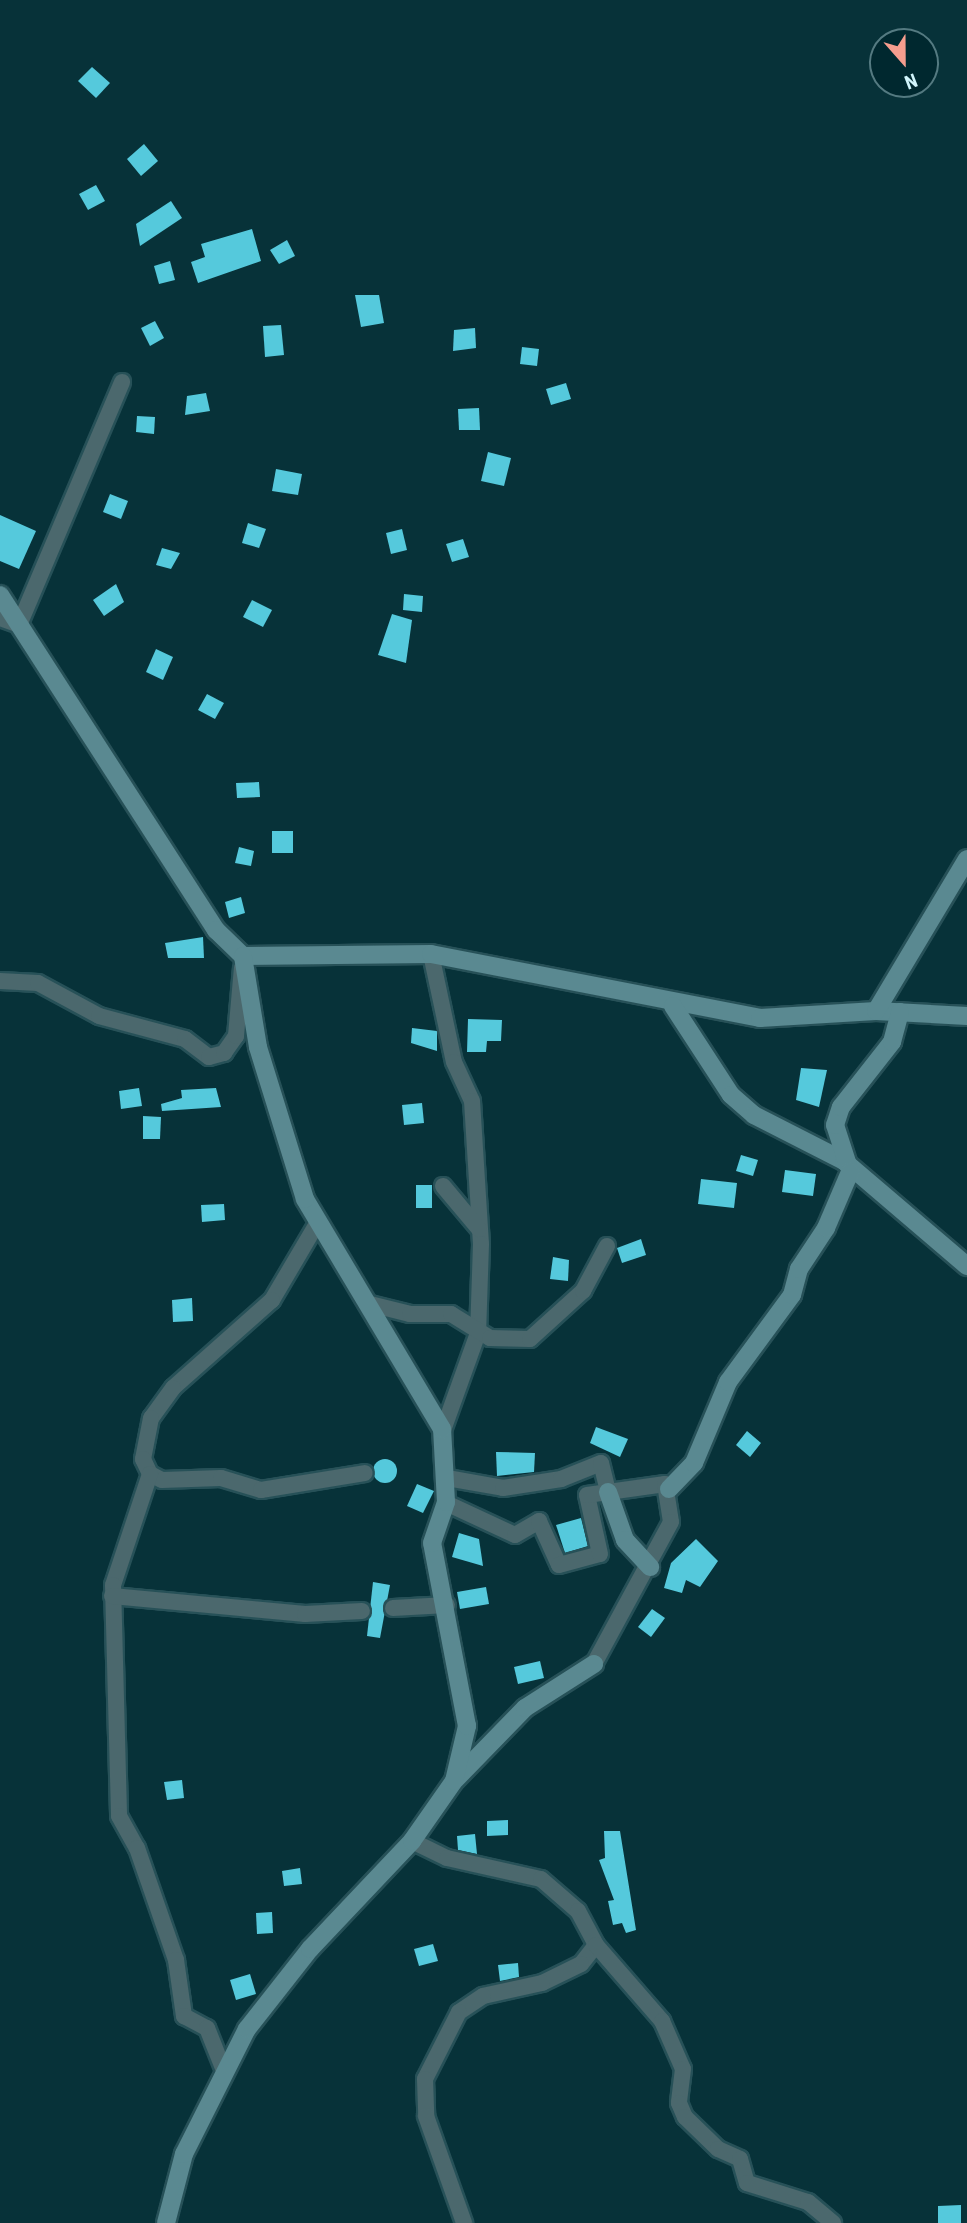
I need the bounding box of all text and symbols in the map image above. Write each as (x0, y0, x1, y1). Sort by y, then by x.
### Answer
north arrow (869, 28, 939, 98)
text: N (901, 68, 921, 94)

